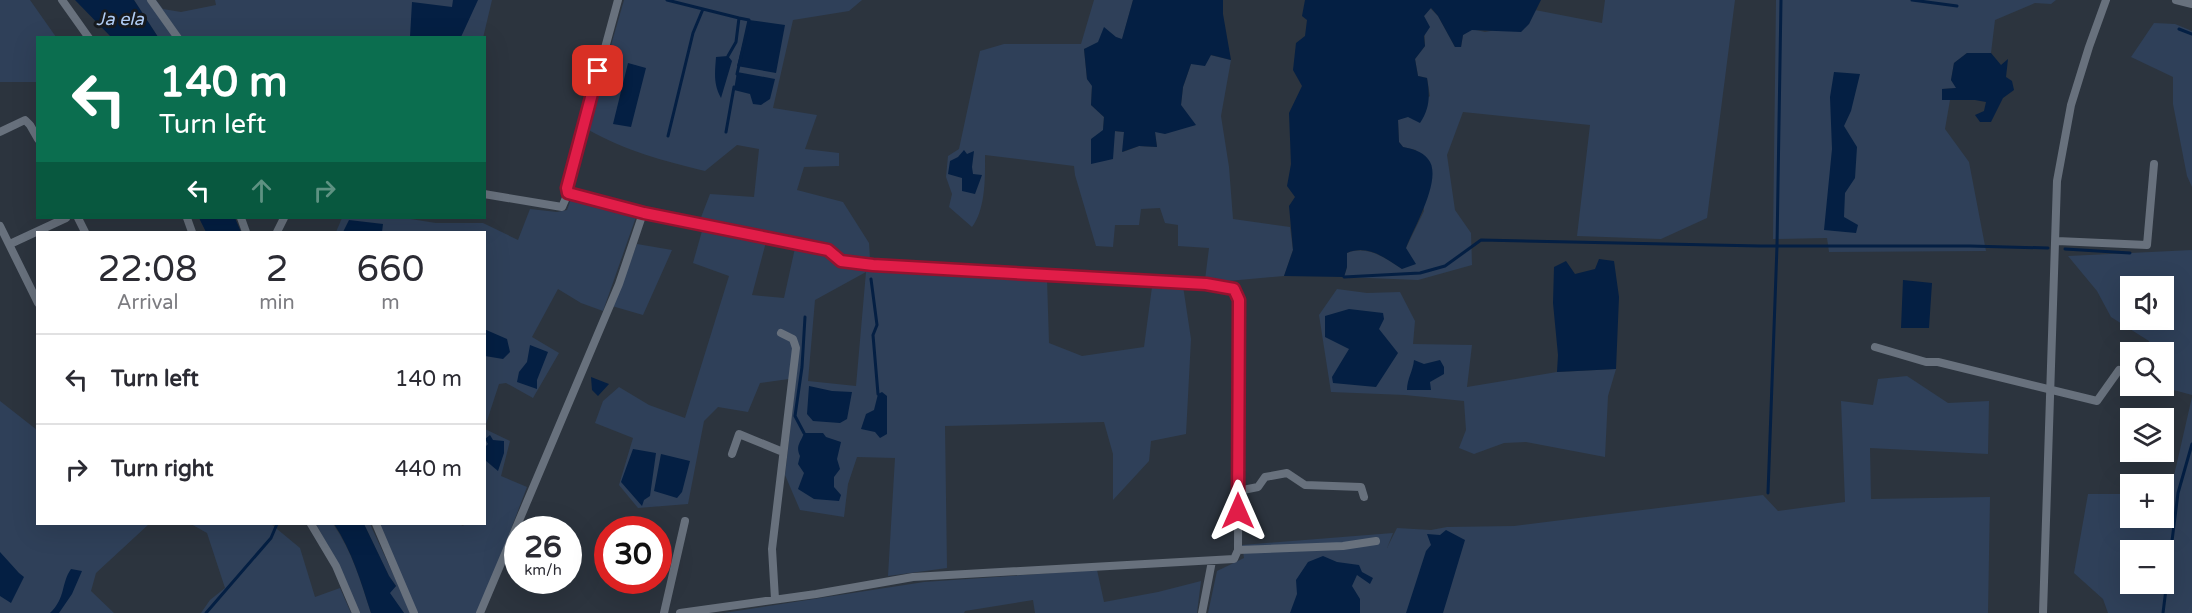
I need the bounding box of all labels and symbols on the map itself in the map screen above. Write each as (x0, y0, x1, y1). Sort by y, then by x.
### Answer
water label: Ja ela (96, 8, 145, 30)
pin (572, 45, 623, 96)
position arrow (1206, 479, 1270, 543)
speed limit sign: 30 (594, 516, 672, 594)

